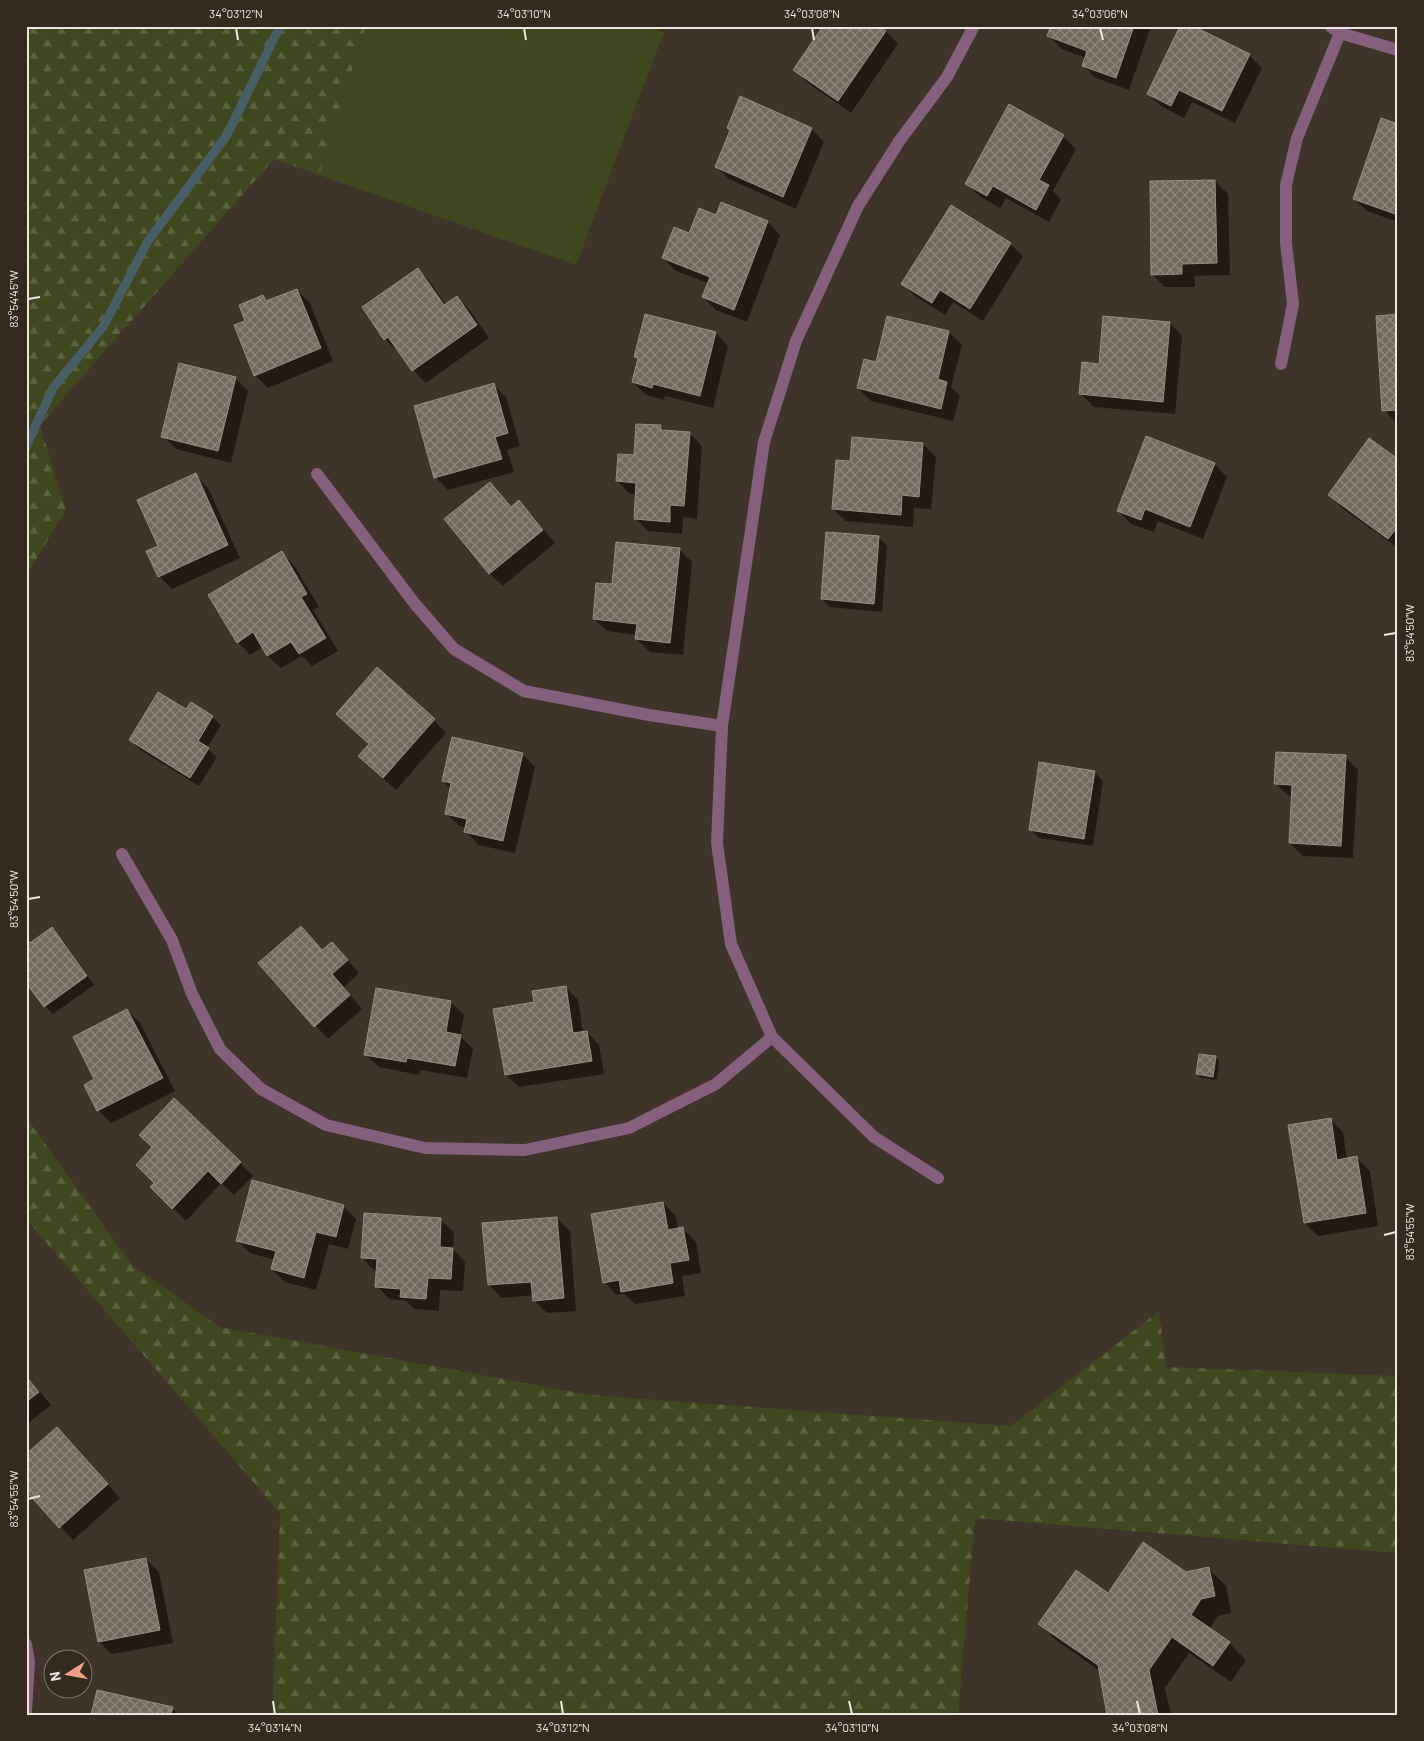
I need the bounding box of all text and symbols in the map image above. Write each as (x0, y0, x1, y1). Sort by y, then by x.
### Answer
text: 34°03'12"N (209, 6, 263, 20)
text: 34°03'10"N (497, 6, 551, 20)
text: 34°03'08"N (784, 6, 840, 20)
text: 34°03'06"N (1072, 6, 1128, 20)
text: 83°54'45"W (6, 270, 20, 328)
text: 83°54'50"W (1402, 604, 1416, 662)
text: 83°54'50"W (6, 870, 20, 928)
text: 83°54'55"W (1402, 1203, 1416, 1261)
text: 83°54'55"W (6, 1470, 20, 1528)
north arrow (42, 1648, 92, 1698)
text: N (46, 1670, 64, 1683)
text: 34°03'14"N (248, 1720, 302, 1734)
text: 34°03'12"N (536, 1720, 590, 1734)
text: 34°03'10"N (825, 1720, 879, 1734)
text: 34°03'08"N (1112, 1720, 1168, 1734)

